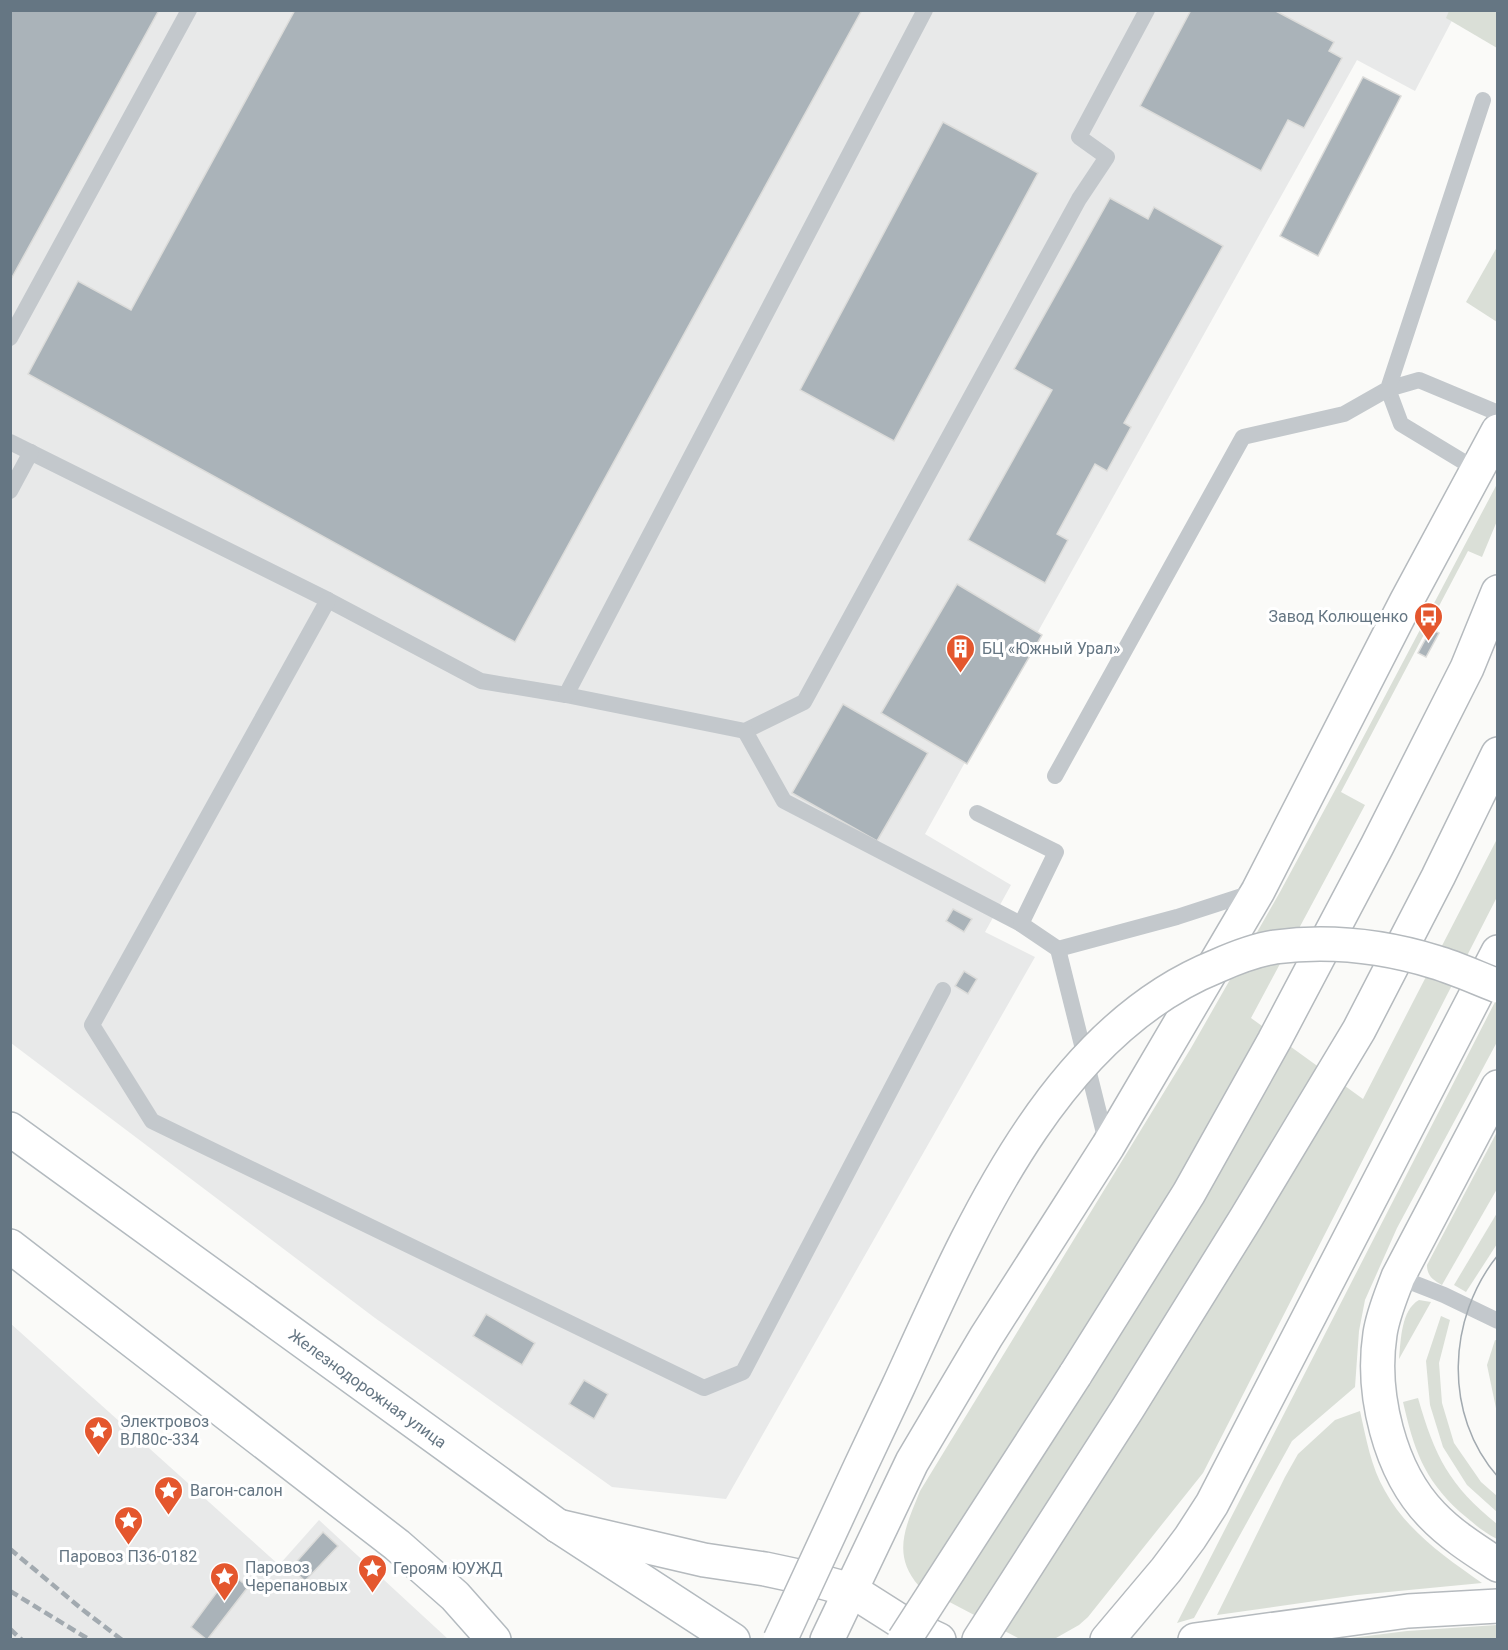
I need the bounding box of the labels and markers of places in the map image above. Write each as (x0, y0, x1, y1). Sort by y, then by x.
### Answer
bus stop icon: Завод Колющенко (1413, 600, 1445, 642)
place label: Завод Колющенко (1268, 607, 1408, 626)
building icon: БЦ «Южный Урал» (945, 632, 977, 674)
place label: БЦ «Южный Урал» (982, 639, 1120, 658)
place label: Электровоз ВЛ80с-334 (120, 1412, 209, 1449)
place icon: Электровоз ВЛ80с-334 (83, 1414, 115, 1456)
place icon: Вагон-салон (153, 1474, 185, 1516)
place label: Вагон-салон (190, 1481, 283, 1500)
place icon: Паровоз П36-0182 (112, 1504, 144, 1546)
place label: Паровоз П36-0182 (59, 1547, 197, 1566)
place icon: Героям ЮУЖД (356, 1552, 388, 1594)
place label: Паровоз Черепановых (245, 1558, 348, 1595)
place label: Героям ЮУЖД (393, 1559, 503, 1578)
place icon: Паровоз Черепановых (208, 1560, 240, 1602)

